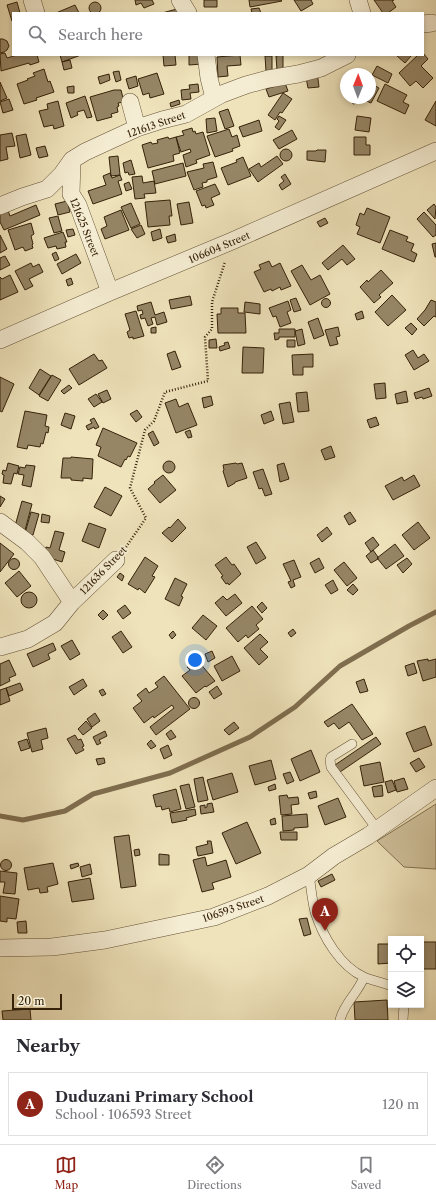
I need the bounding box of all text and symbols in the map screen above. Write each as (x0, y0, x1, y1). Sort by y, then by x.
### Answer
search box (12, 12, 424, 56)
icon: search (26, 23, 48, 45)
text: Search here (58, 25, 143, 44)
north arrow (340, 68, 376, 104)
street label: 121613 Street (125, 108, 187, 141)
street label: 121625 Street (67, 196, 102, 259)
street label: 106604 Street (187, 229, 252, 266)
street label: 121636 Street (77, 543, 130, 597)
your location (185, 650, 205, 670)
street label: 106593 Street (201, 892, 266, 925)
pin: A (312, 898, 338, 931)
map controls (388, 936, 424, 1008)
button: locate (388, 936, 424, 972)
button: layers (388, 972, 424, 1008)
scale bar (12, 992, 62, 1011)
text: 20 m (18, 994, 44, 1008)
text: Nearby (16, 1036, 80, 1056)
text: Duduzani Primary School (55, 1087, 253, 1106)
text: A (25, 1096, 35, 1112)
text: 120 m (382, 1096, 419, 1112)
text: School · 106593 Street (55, 1106, 192, 1122)
tab: Map (55, 1154, 78, 1192)
tab: Directions (187, 1154, 242, 1192)
tab: Saved (351, 1154, 381, 1192)

